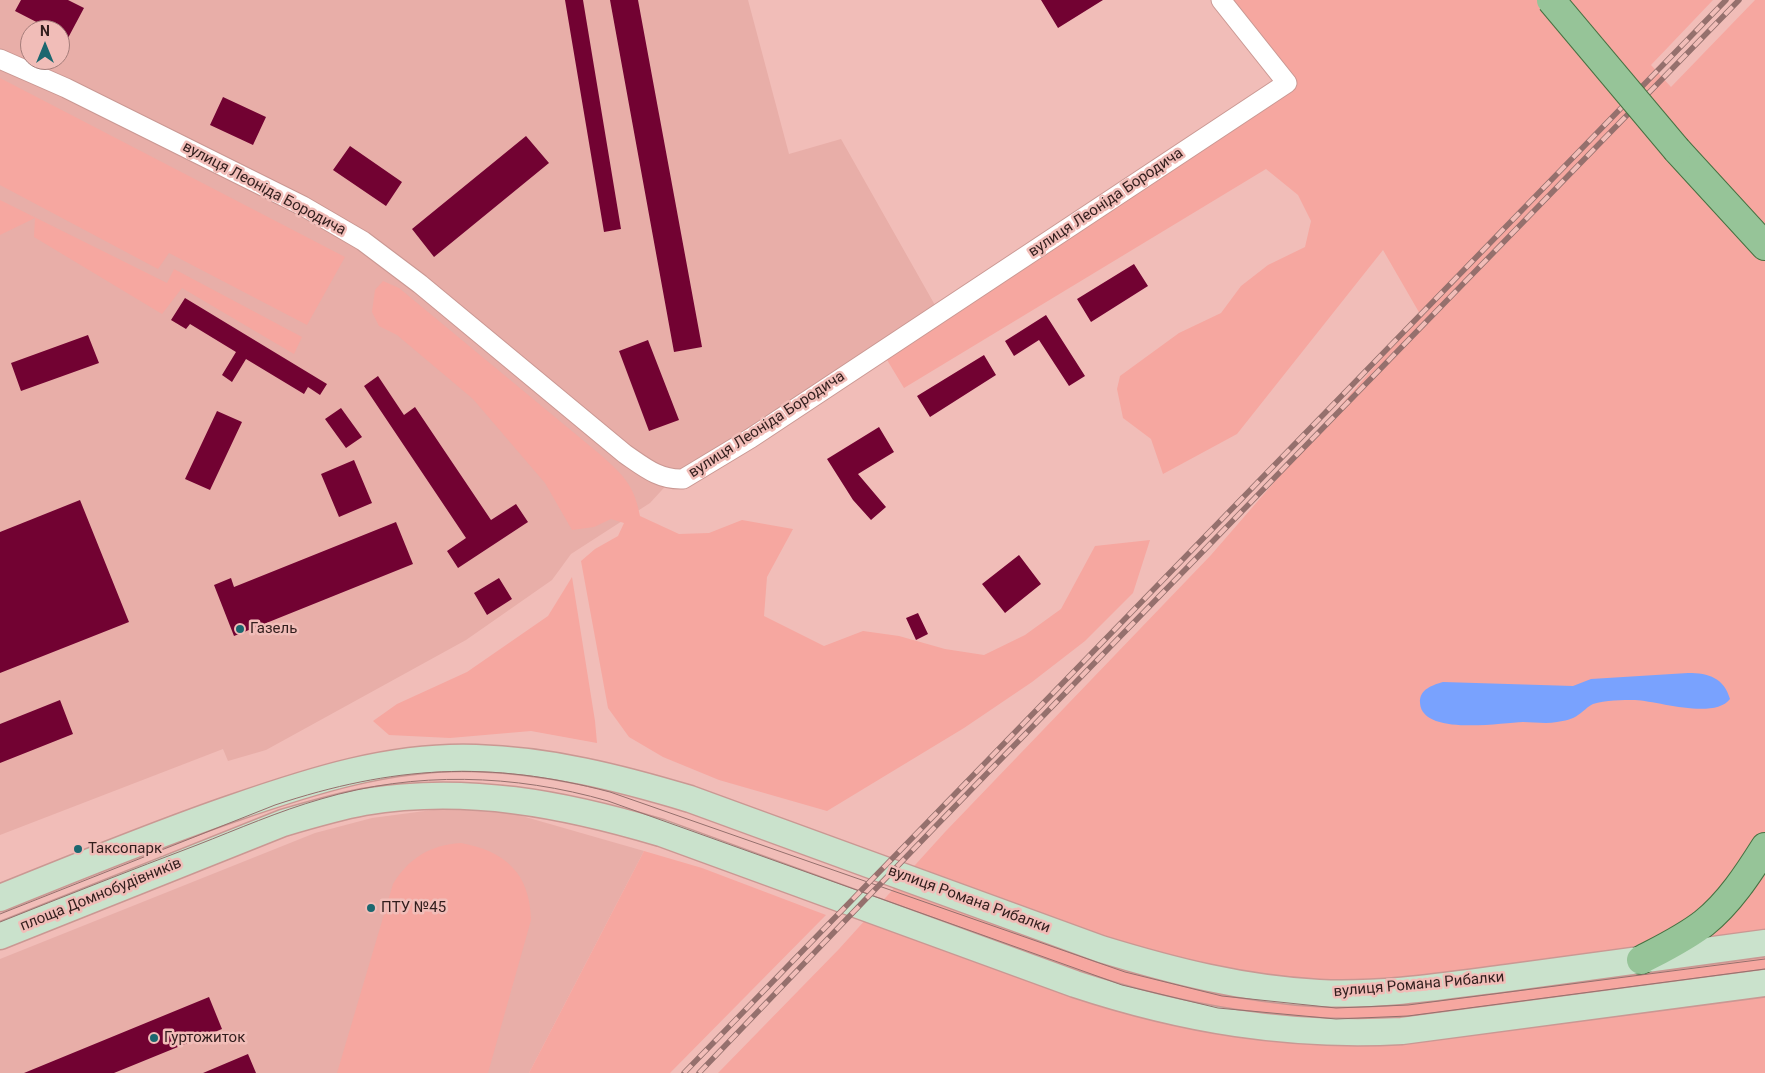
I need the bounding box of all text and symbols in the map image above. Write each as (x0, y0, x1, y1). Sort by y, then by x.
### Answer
north arrow (20, 20, 70, 70)
text: N (40, 23, 50, 39)
street label: вулиця Леоніда Бородича (179, 138, 349, 240)
street label: вулиця Леоніда Бородича (1025, 145, 1187, 261)
street label: вулиця Леоніда Бородича (686, 368, 848, 482)
place label: Газель (250, 620, 297, 638)
marker: Газель (234, 623, 246, 635)
place label: Таксопарк (88, 840, 162, 858)
marker: Таксопарк (72, 843, 84, 855)
street label: площа Домнобудівників (18, 854, 184, 936)
street label: вулиця Романа Рибалки (885, 862, 1053, 938)
place label: ПТУ №45 (381, 899, 446, 917)
marker: ПТУ №45 (365, 902, 377, 914)
street label: вулиця Романа Рибалки (1333, 969, 1505, 1001)
place label: Гуртожиток (164, 1029, 245, 1047)
marker: Гуртожиток (148, 1032, 160, 1044)

